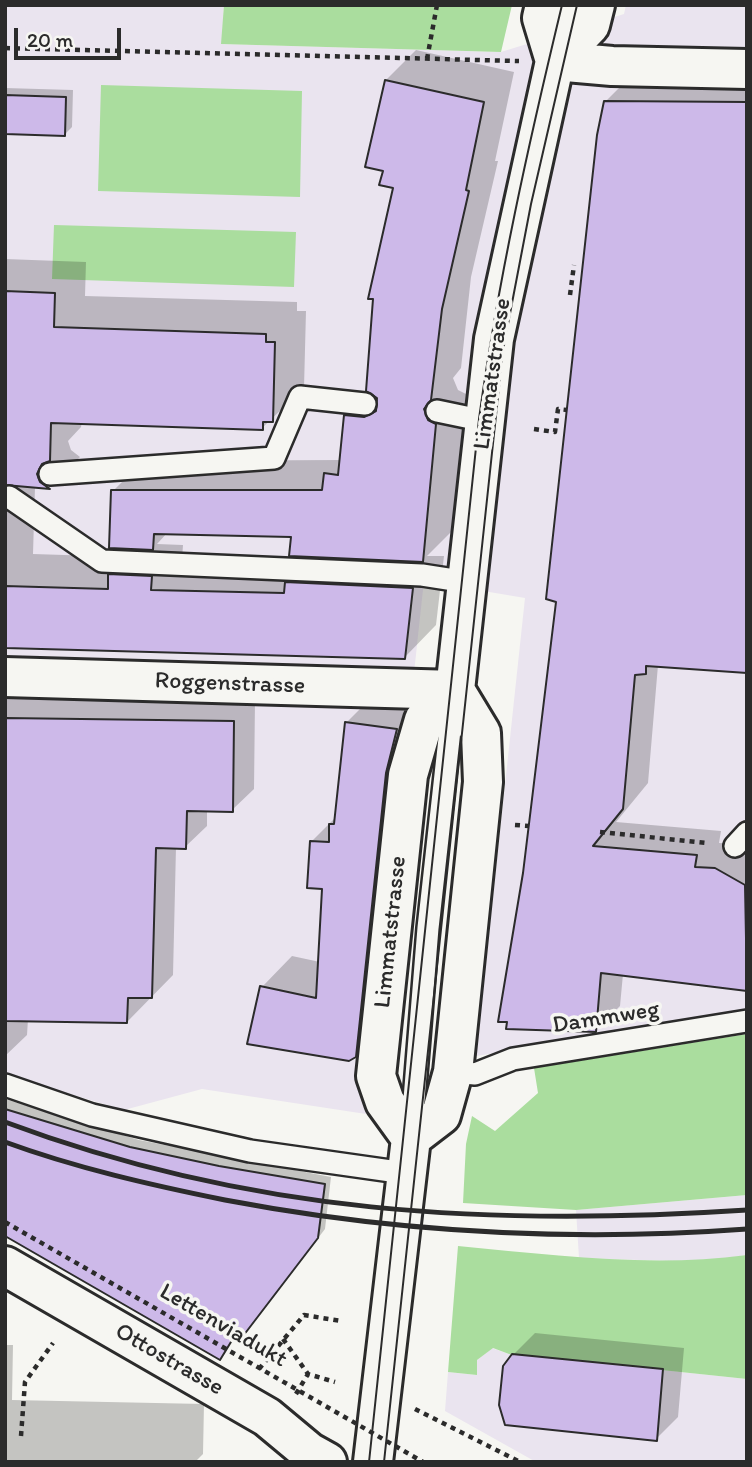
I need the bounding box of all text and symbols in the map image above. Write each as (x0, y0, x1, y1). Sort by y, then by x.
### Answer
scale bar (18, 14, 124, 58)
text: 20 m (27, 27, 73, 52)
street label: Limmatstrasse (468, 296, 518, 452)
street label: Roggenstrasse (154, 667, 306, 701)
street label: Limmatstrasse (369, 854, 413, 1010)
street label: Dammweg (550, 995, 662, 1041)
street label: Lettenviadukt (154, 1278, 292, 1374)
street label: Ottostrasse (110, 1317, 228, 1403)

